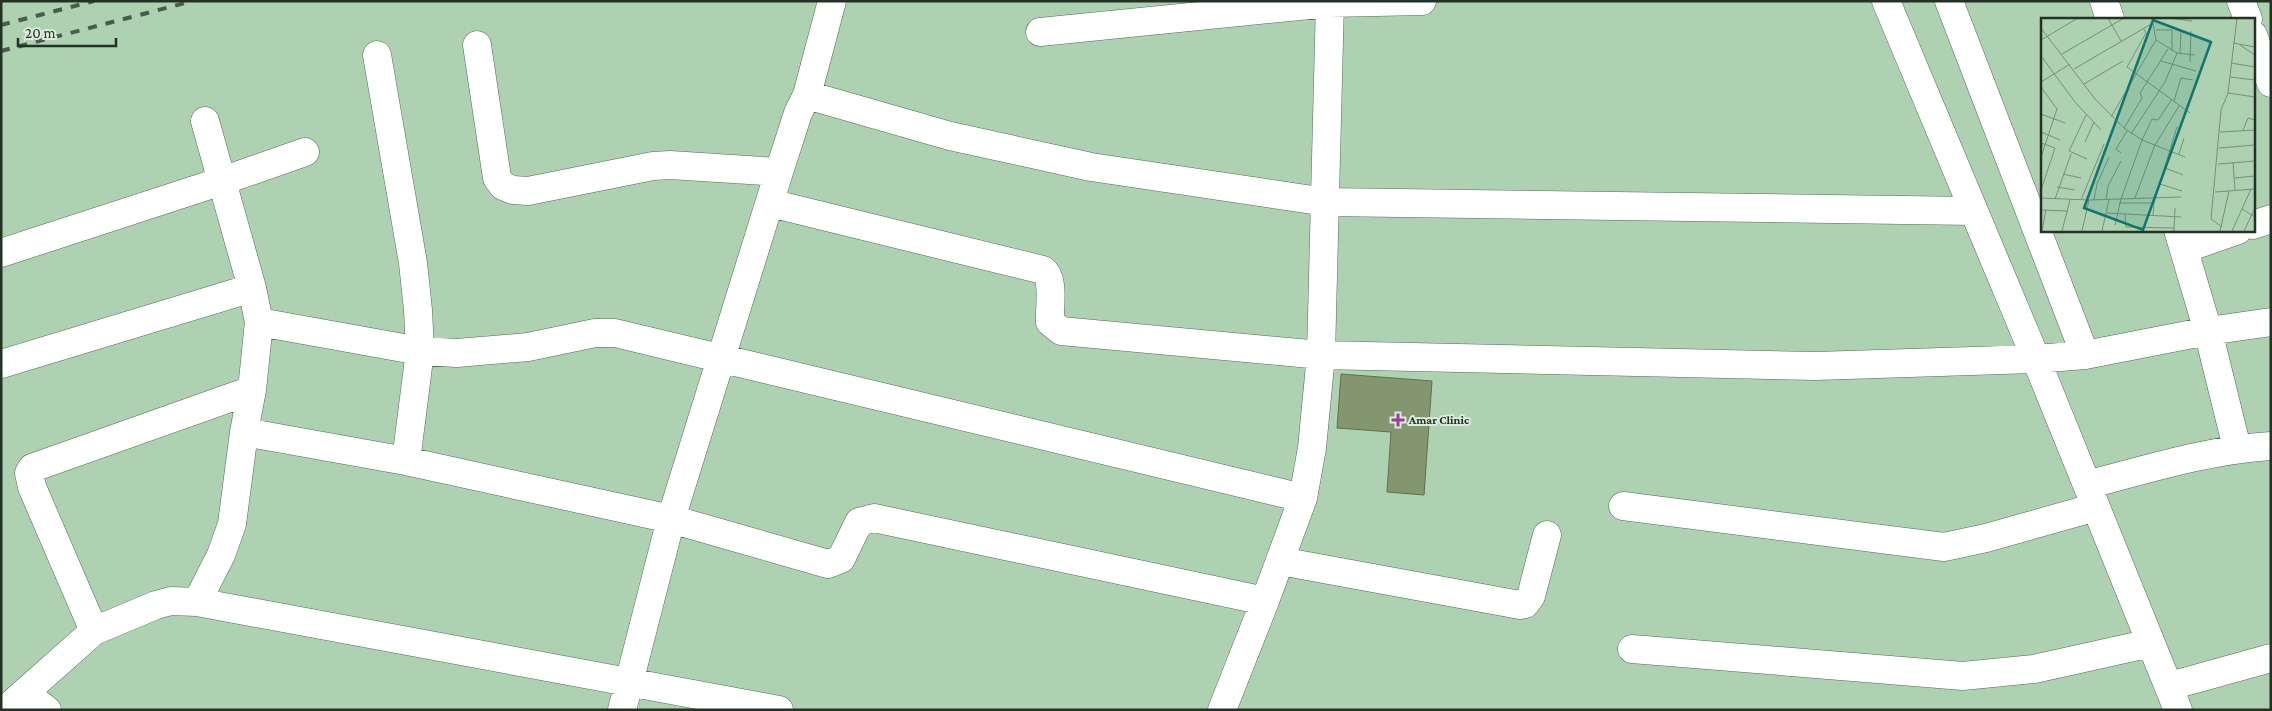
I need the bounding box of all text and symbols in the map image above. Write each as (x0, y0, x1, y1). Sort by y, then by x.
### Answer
scale bar (18, 15, 115, 47)
inset map (2041, 18, 2254, 231)
text: 20 m (25, 25, 56, 41)
marker: Amar Clinic (1391, 413, 1405, 427)
place label: Amar Clinic (1408, 413, 1470, 427)

